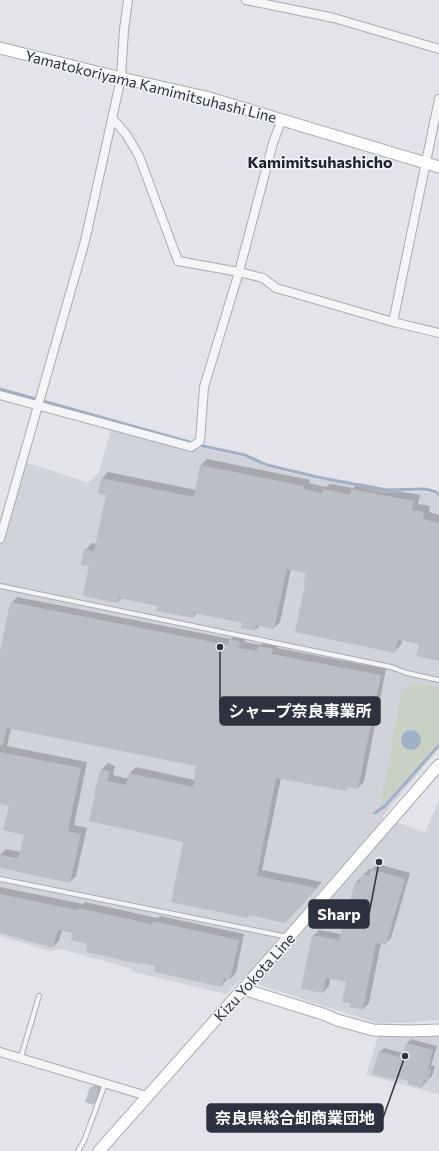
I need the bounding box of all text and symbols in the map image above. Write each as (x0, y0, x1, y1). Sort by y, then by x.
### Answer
street label: Yamatokoriyama Kamimitsuhashi Line (23, 46, 279, 126)
district label: Kamimitsuhashicho (247, 152, 393, 171)
callout: シャープ奈良事業所 (220, 697, 380, 725)
text: シャープ奈良事業所 (228, 701, 372, 720)
callout: Sharp (309, 900, 369, 928)
text: Sharp (317, 904, 361, 923)
street label: Kizu Yokota Line (210, 929, 298, 1025)
callout: 奈良県総合卸商業団地 (207, 1104, 383, 1132)
text: 奈良県総合卸商業団地 (215, 1108, 375, 1127)

